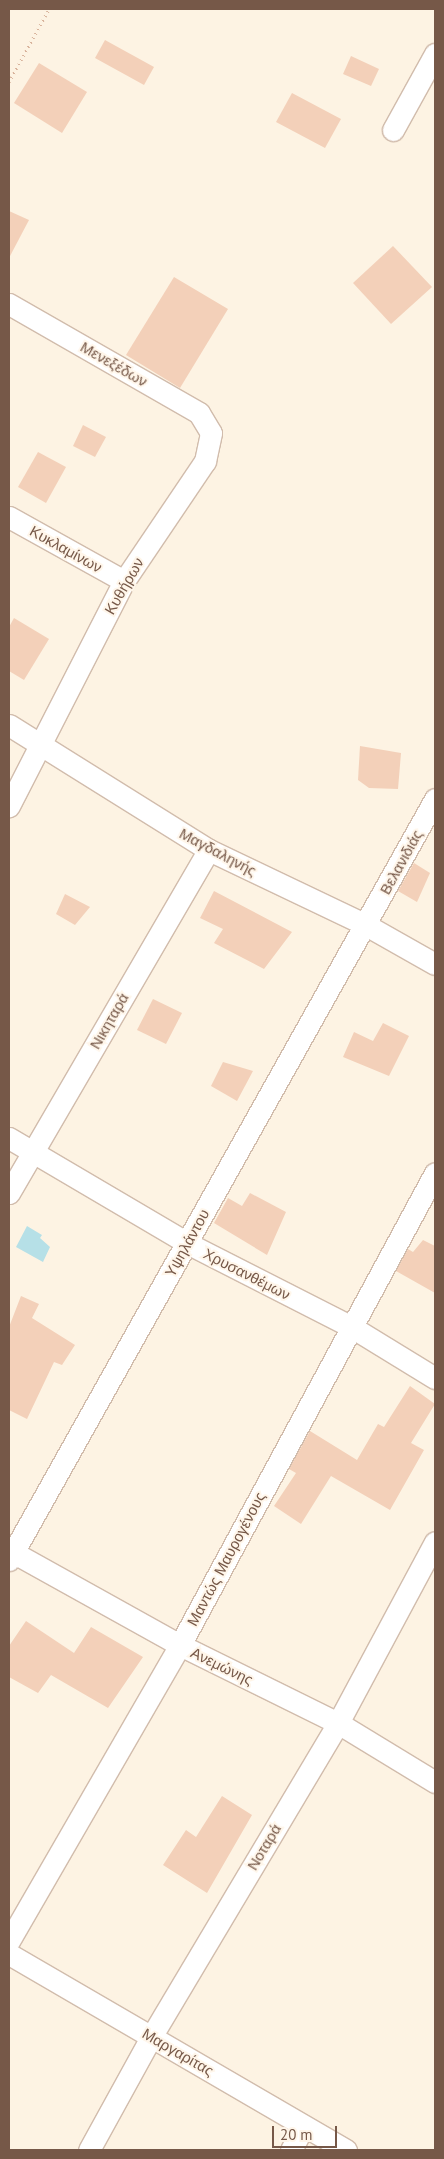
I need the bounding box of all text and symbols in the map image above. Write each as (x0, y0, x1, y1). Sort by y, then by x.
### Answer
street label: Μενεξέδων (77, 338, 151, 390)
street label: Κυκλαμίνων (27, 522, 105, 576)
street label: Κυθήρων (101, 554, 147, 618)
street label: Μαγδαληνής (176, 824, 260, 880)
street label: Βελανιδιάς (376, 827, 426, 897)
street label: Νικηταρά (86, 990, 132, 1052)
street label: Υψηλάντου (161, 1206, 213, 1280)
street label: Χρυσανθέμων (201, 1244, 293, 1304)
street label: Μαντώς Μαυρογένους (183, 1489, 269, 1629)
street label: Ανεμώνης (188, 1643, 256, 1689)
street label: Νοταρά (243, 1821, 285, 1873)
street label: Μαργαρίτας (139, 2024, 217, 2080)
scale bar (274, 2116, 339, 2148)
text: 20 m (280, 2125, 313, 2144)

